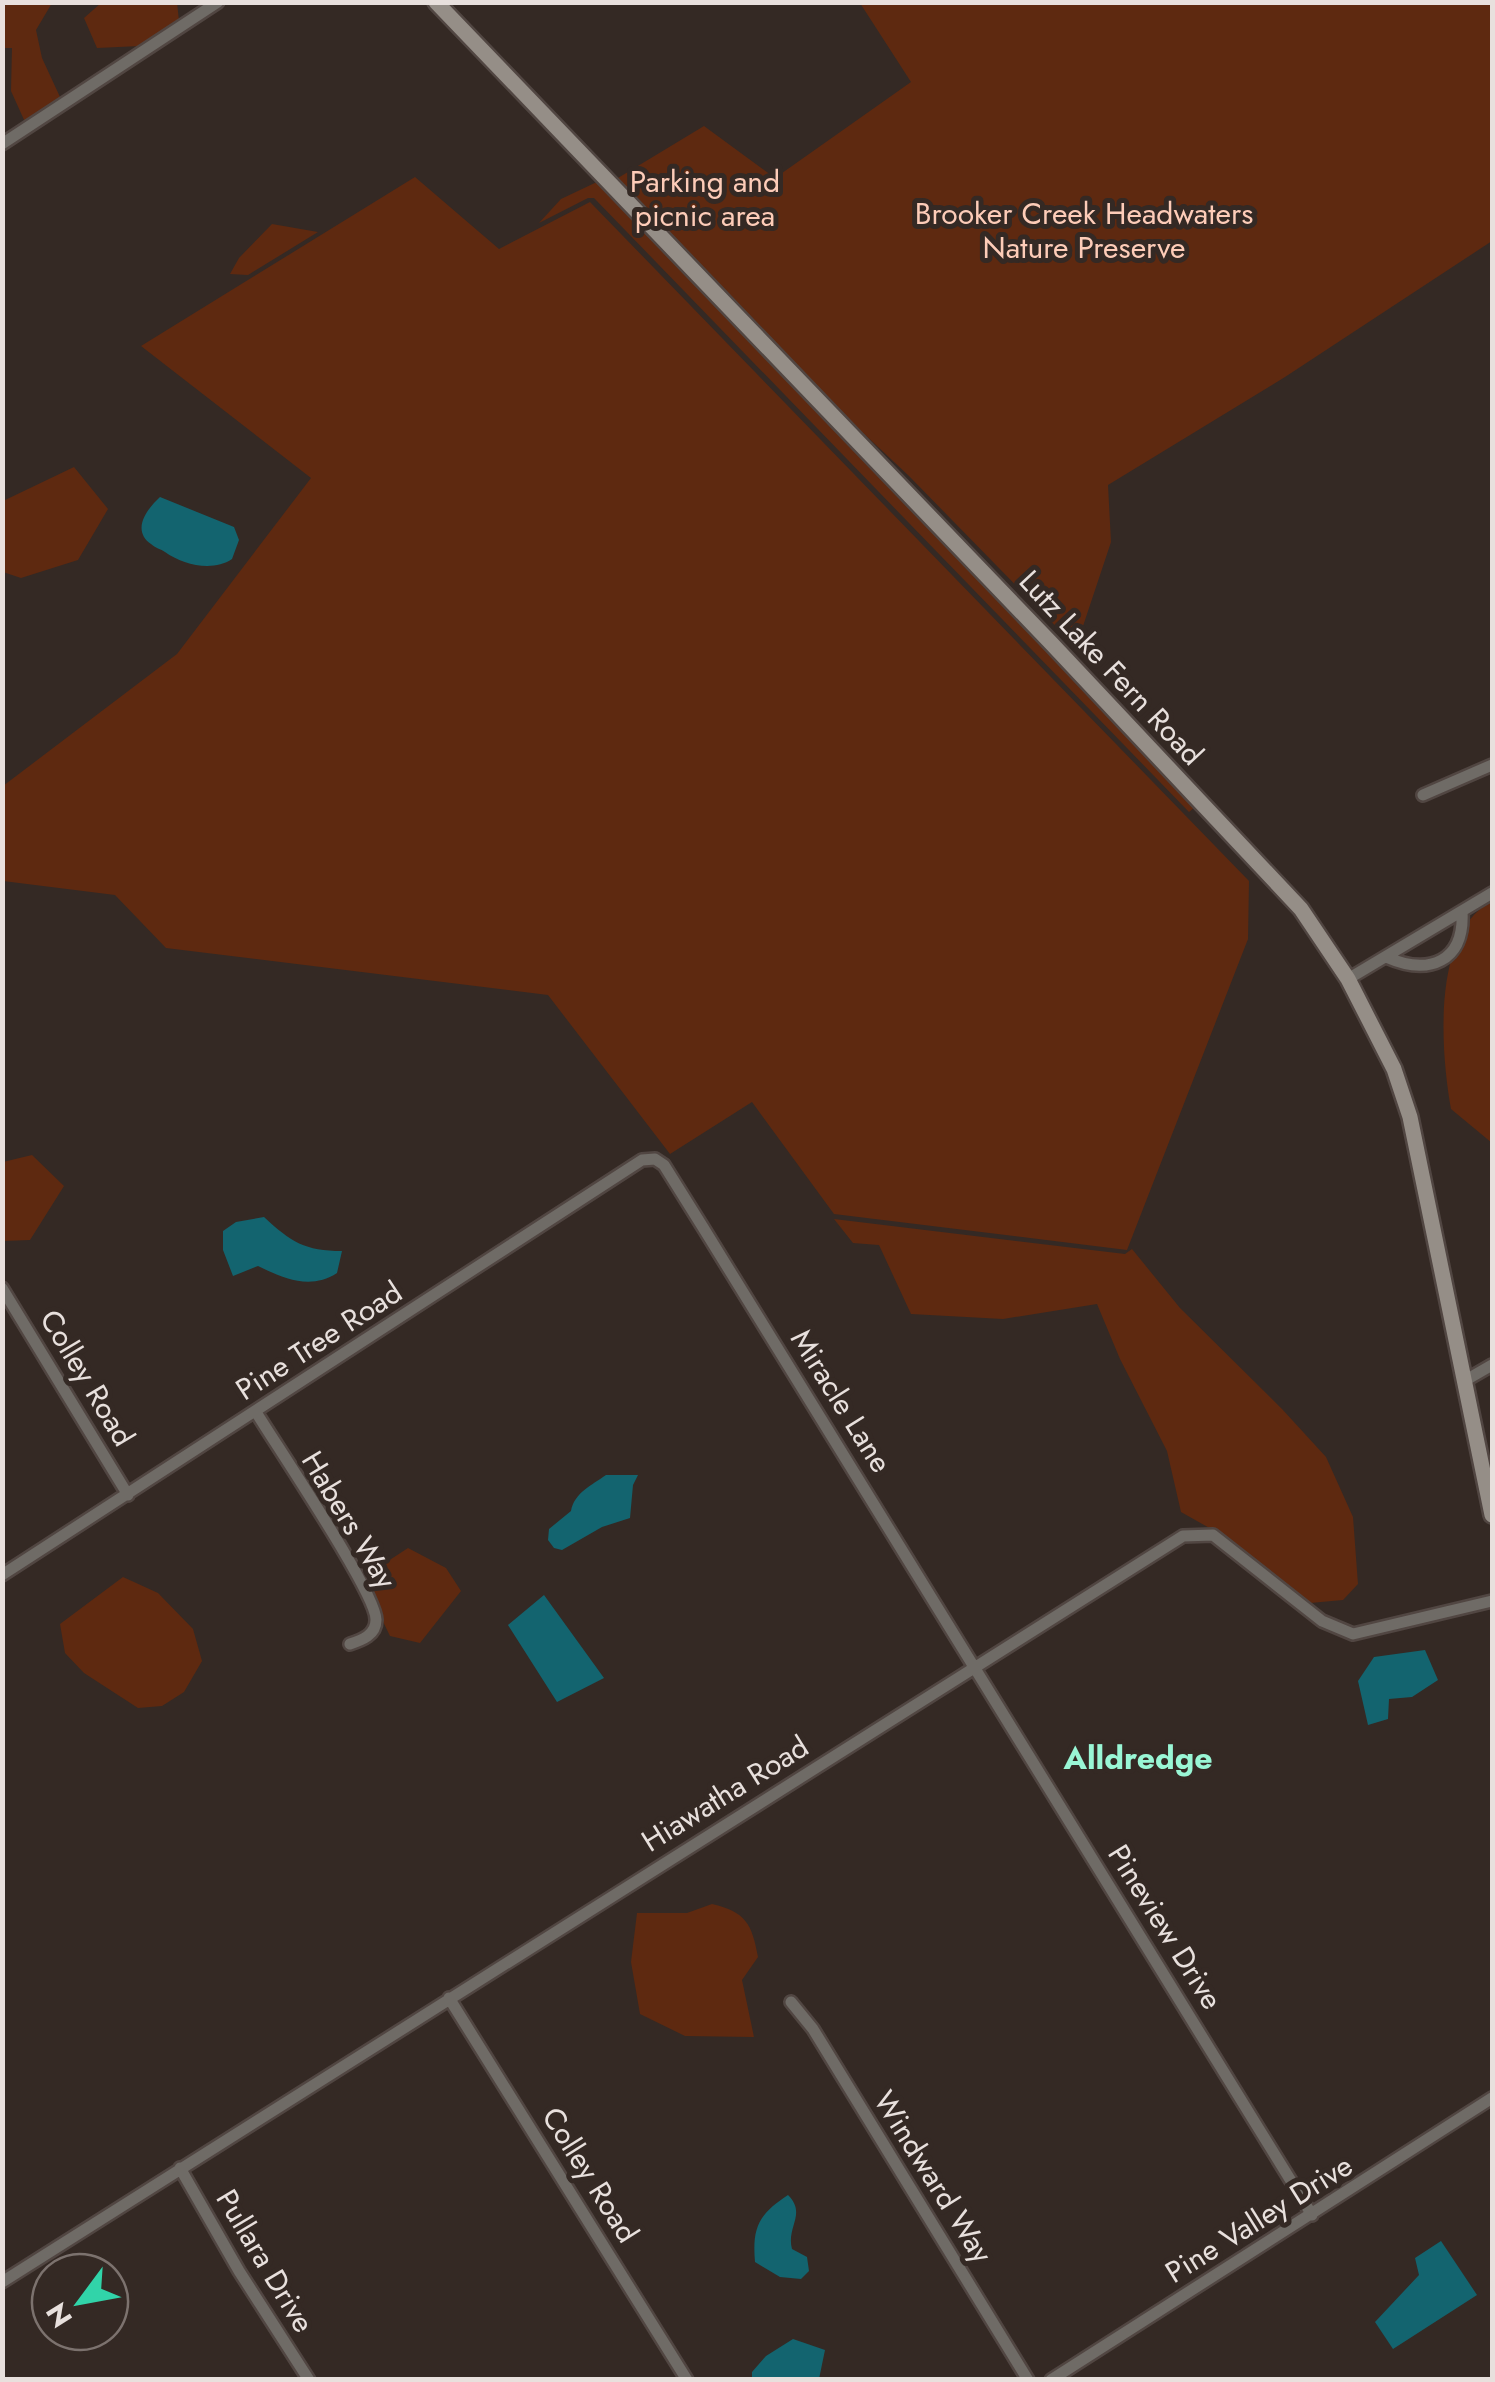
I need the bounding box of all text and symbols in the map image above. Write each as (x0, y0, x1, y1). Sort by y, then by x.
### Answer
park label: Parking and picnic area (630, 160, 780, 237)
park label: Brooker Creek Headwaters Nature Preserve (915, 192, 1253, 269)
street label: Lutz Lake Fern Road (1009, 560, 1213, 775)
street label: Pine Tree Road (227, 1271, 410, 1410)
street label: Colley Road (30, 1301, 145, 1454)
street label: Miracle Lane (780, 1321, 902, 1481)
street label: Habers Way (291, 1443, 408, 1597)
street label: Hiawatha Road (633, 1725, 816, 1862)
district label: Alldredge (1062, 1735, 1213, 1781)
street label: Pineview Drive (1098, 1836, 1233, 2017)
street label: Windward Way (863, 2082, 1004, 2272)
street label: Colley Road (532, 2099, 649, 2251)
street label: Pine Valley Drive (1157, 2144, 1361, 2293)
street label: Pullara Drive (206, 2181, 325, 2340)
north arrow (30, 2252, 130, 2352)
text: N (36, 2295, 82, 2335)

